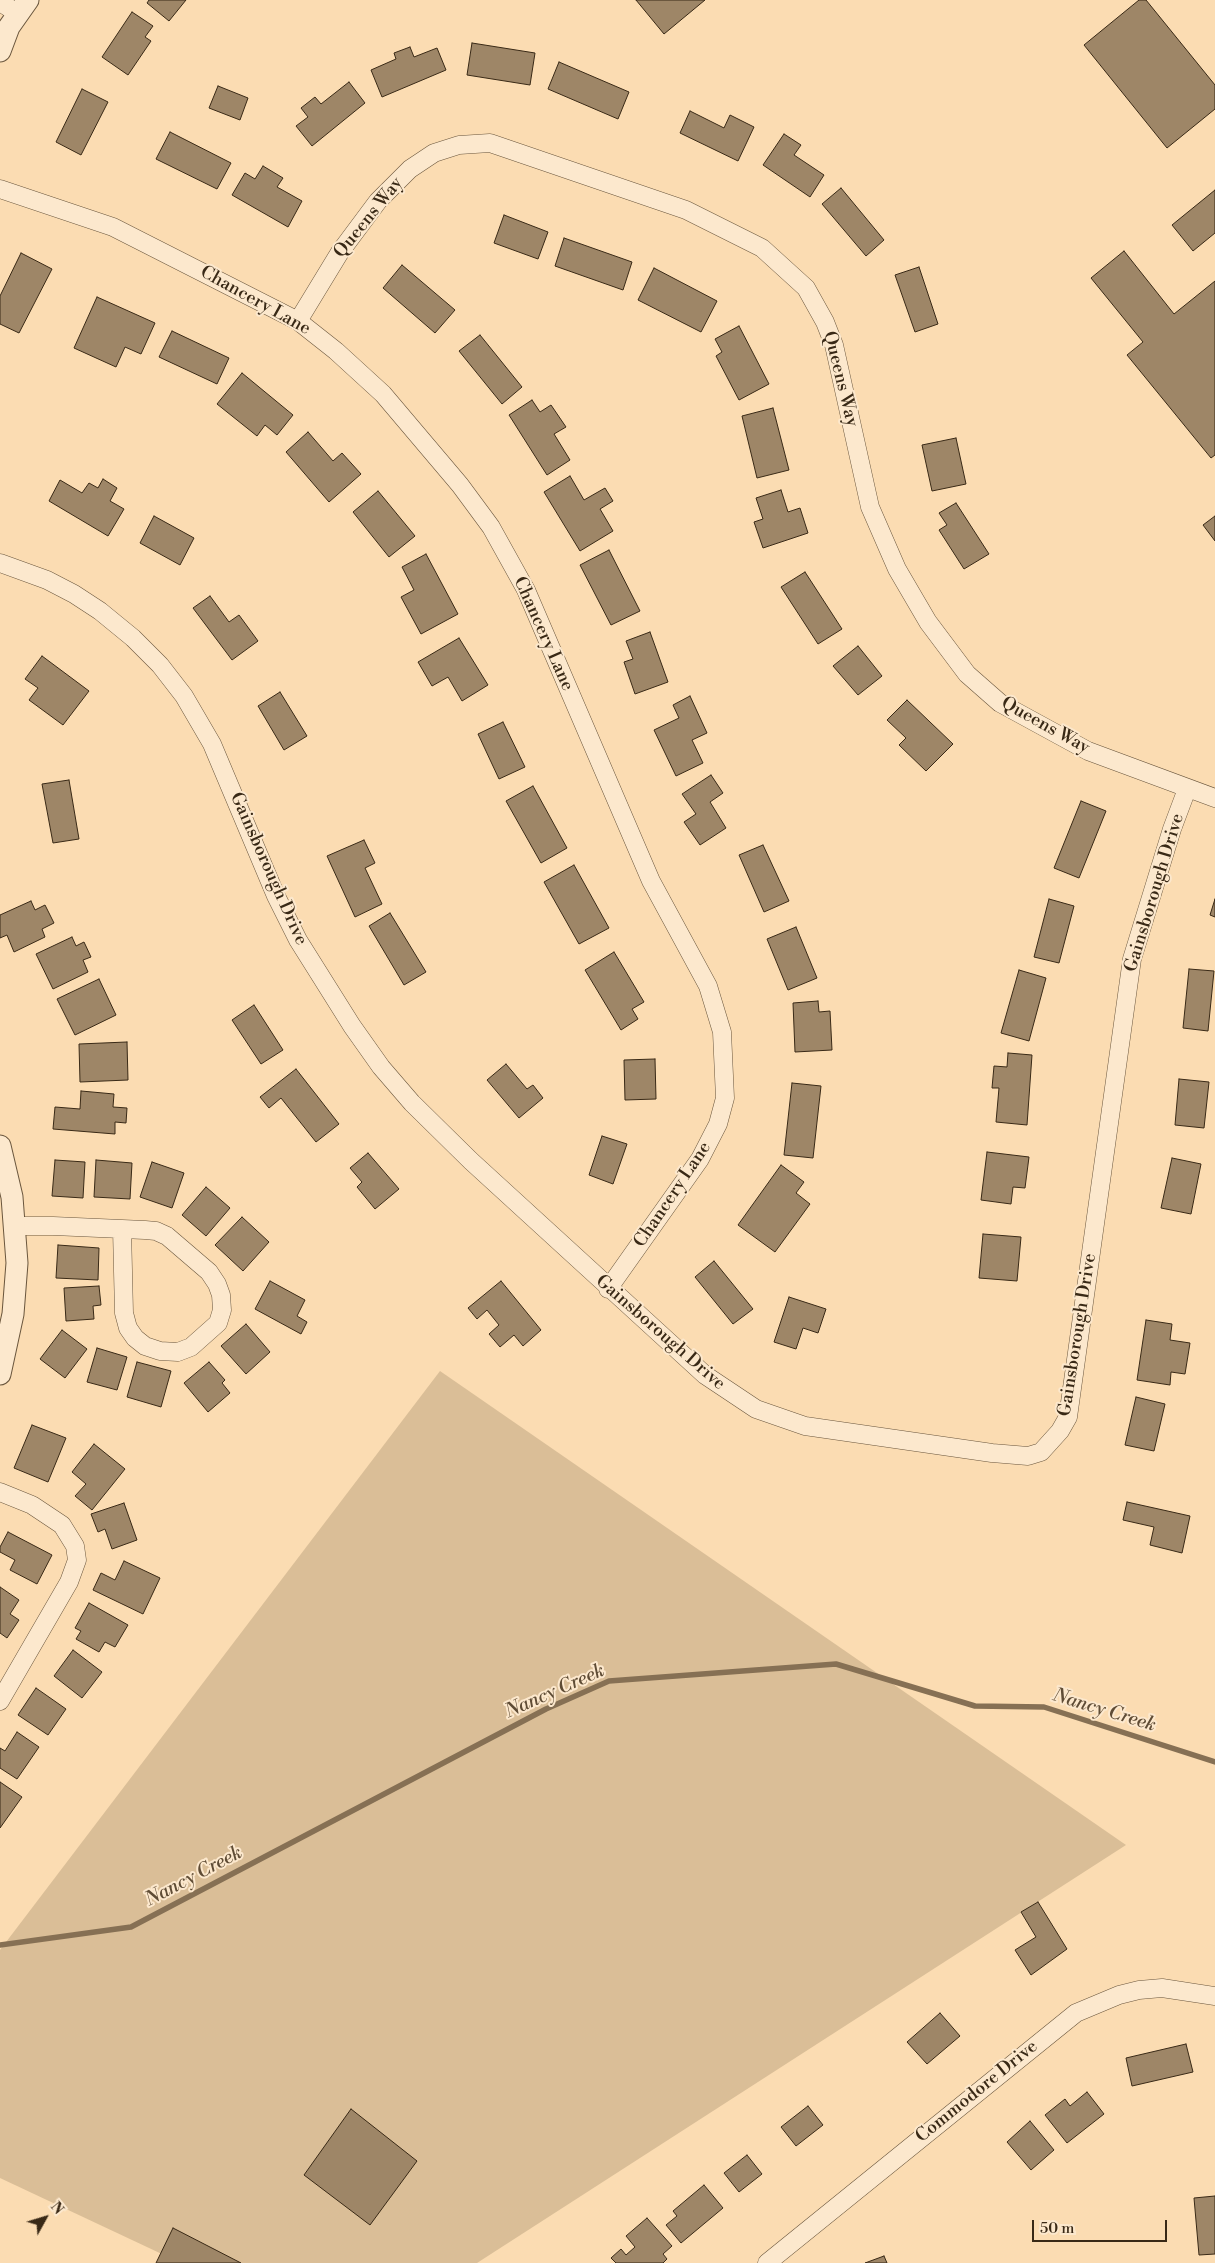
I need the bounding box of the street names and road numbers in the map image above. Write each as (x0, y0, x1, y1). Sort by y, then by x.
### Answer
street label: Queens Way (330, 173, 408, 263)
street label: Chancery Lane (196, 262, 314, 340)
street label: Queens Way (818, 329, 862, 429)
street label: Chancery Lane (508, 574, 578, 694)
street label: Queens Way (997, 693, 1093, 759)
street label: Gainsborough Drive (225, 789, 311, 949)
street label: Gainsborough Drive (1121, 811, 1189, 975)
street label: Chancery Lane (630, 1138, 716, 1252)
street label: Gainsborough Drive (1054, 1252, 1102, 1418)
street label: Gainsborough Drive (591, 1271, 729, 1395)
street label: Commodore Drive (912, 2036, 1042, 2148)

